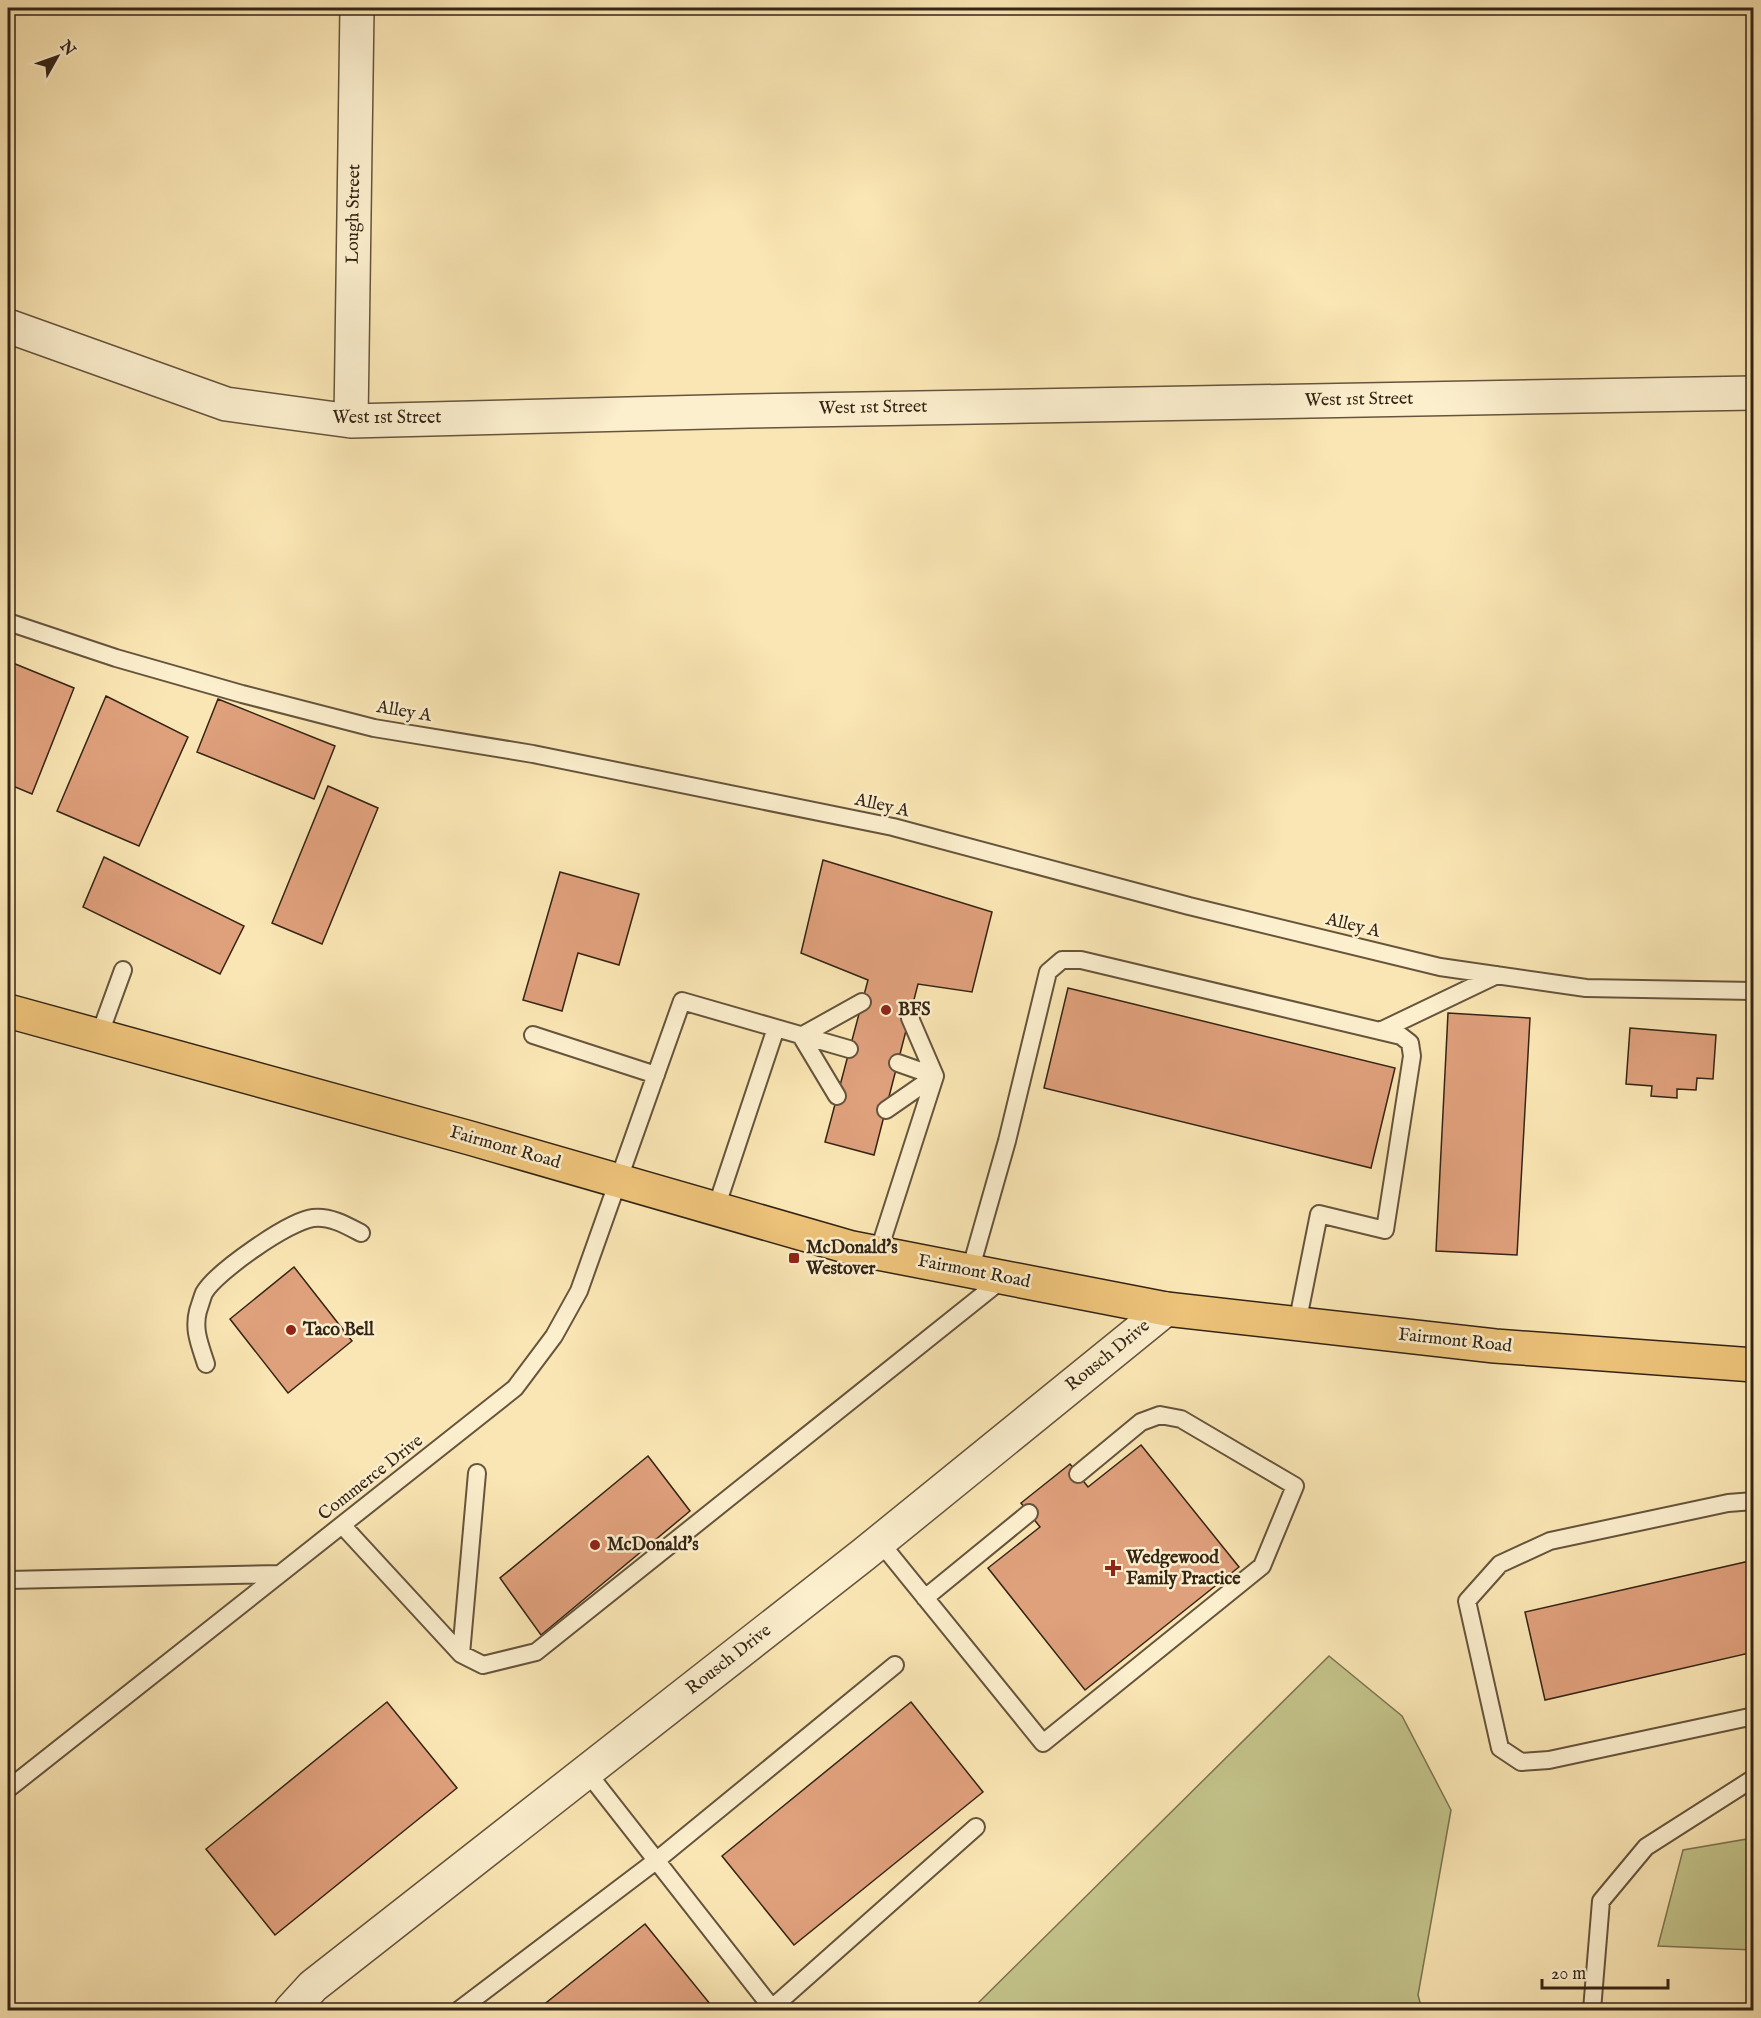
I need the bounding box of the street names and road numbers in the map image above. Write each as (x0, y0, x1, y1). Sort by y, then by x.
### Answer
street label: Lough Street (342, 164, 366, 264)
street label: West 1st Street (1304, 388, 1414, 412)
street label: West 1st Street (818, 396, 928, 420)
street label: West 1st Street (333, 407, 441, 430)
street label: Alley A (374, 696, 434, 728)
street label: Alley A (852, 788, 912, 824)
street label: Alley A (1322, 908, 1383, 944)
street label: Fairmont Road (447, 1121, 563, 1175)
street label: Fairmont Road (916, 1250, 1033, 1294)
street label: Rousch Drive (1061, 1315, 1155, 1397)
street label: Fairmont Road (1397, 1324, 1513, 1358)
street label: Commerce Drive (314, 1430, 428, 1526)
street label: Rousch Drive (682, 1620, 776, 1700)

